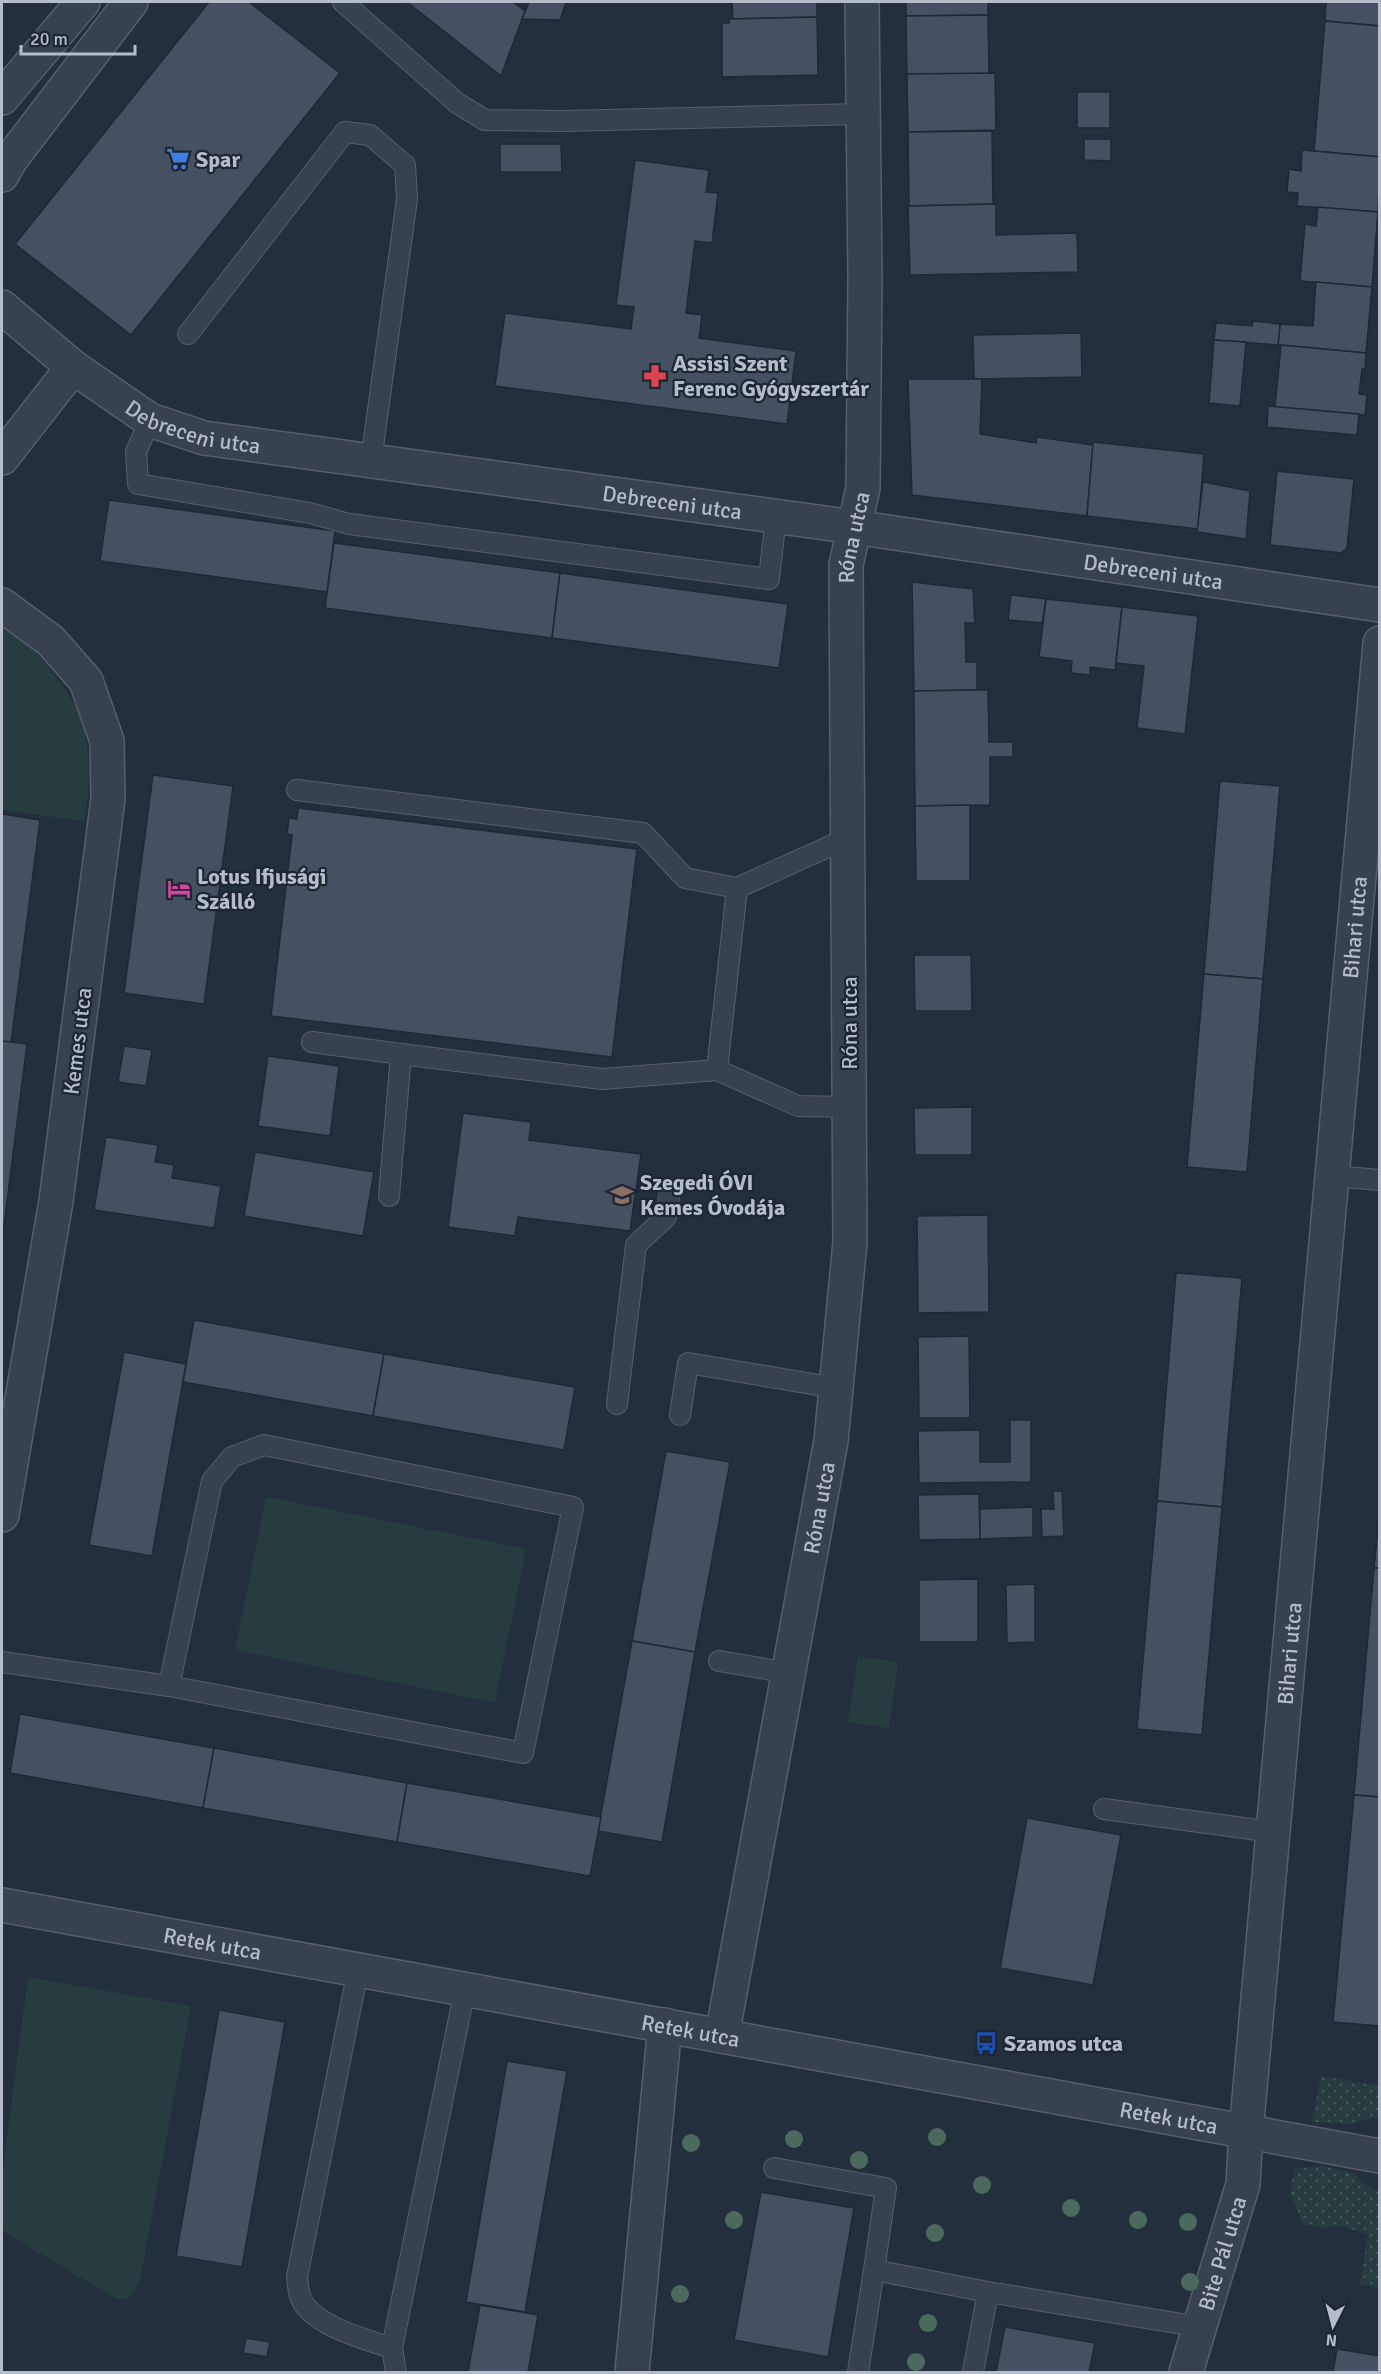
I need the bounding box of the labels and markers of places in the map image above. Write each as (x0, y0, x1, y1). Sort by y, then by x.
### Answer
supermarket icon: Spar (165, 146, 191, 172)
place label: Spar (196, 146, 240, 173)
place label: Assisi Szent Ferenc Gyógyszertár (673, 350, 869, 402)
pharmacy icon: Assisi Szent Ferenc Gyógyszertár (642, 363, 668, 389)
place label: Lotus Ifjusági Szálló (197, 863, 326, 915)
hotel icon: Lotus Ifjusági Szálló (166, 876, 192, 902)
place label: Szegedi ÓVI Kemes Óvodája (640, 1169, 785, 1221)
school or university icon: Szegedi ÓVI Kemes Óvodája (609, 1182, 635, 1208)
bus stop icon: Szamos utca (973, 2030, 999, 2056)
place label: Szamos utca (1004, 2030, 1123, 2057)

